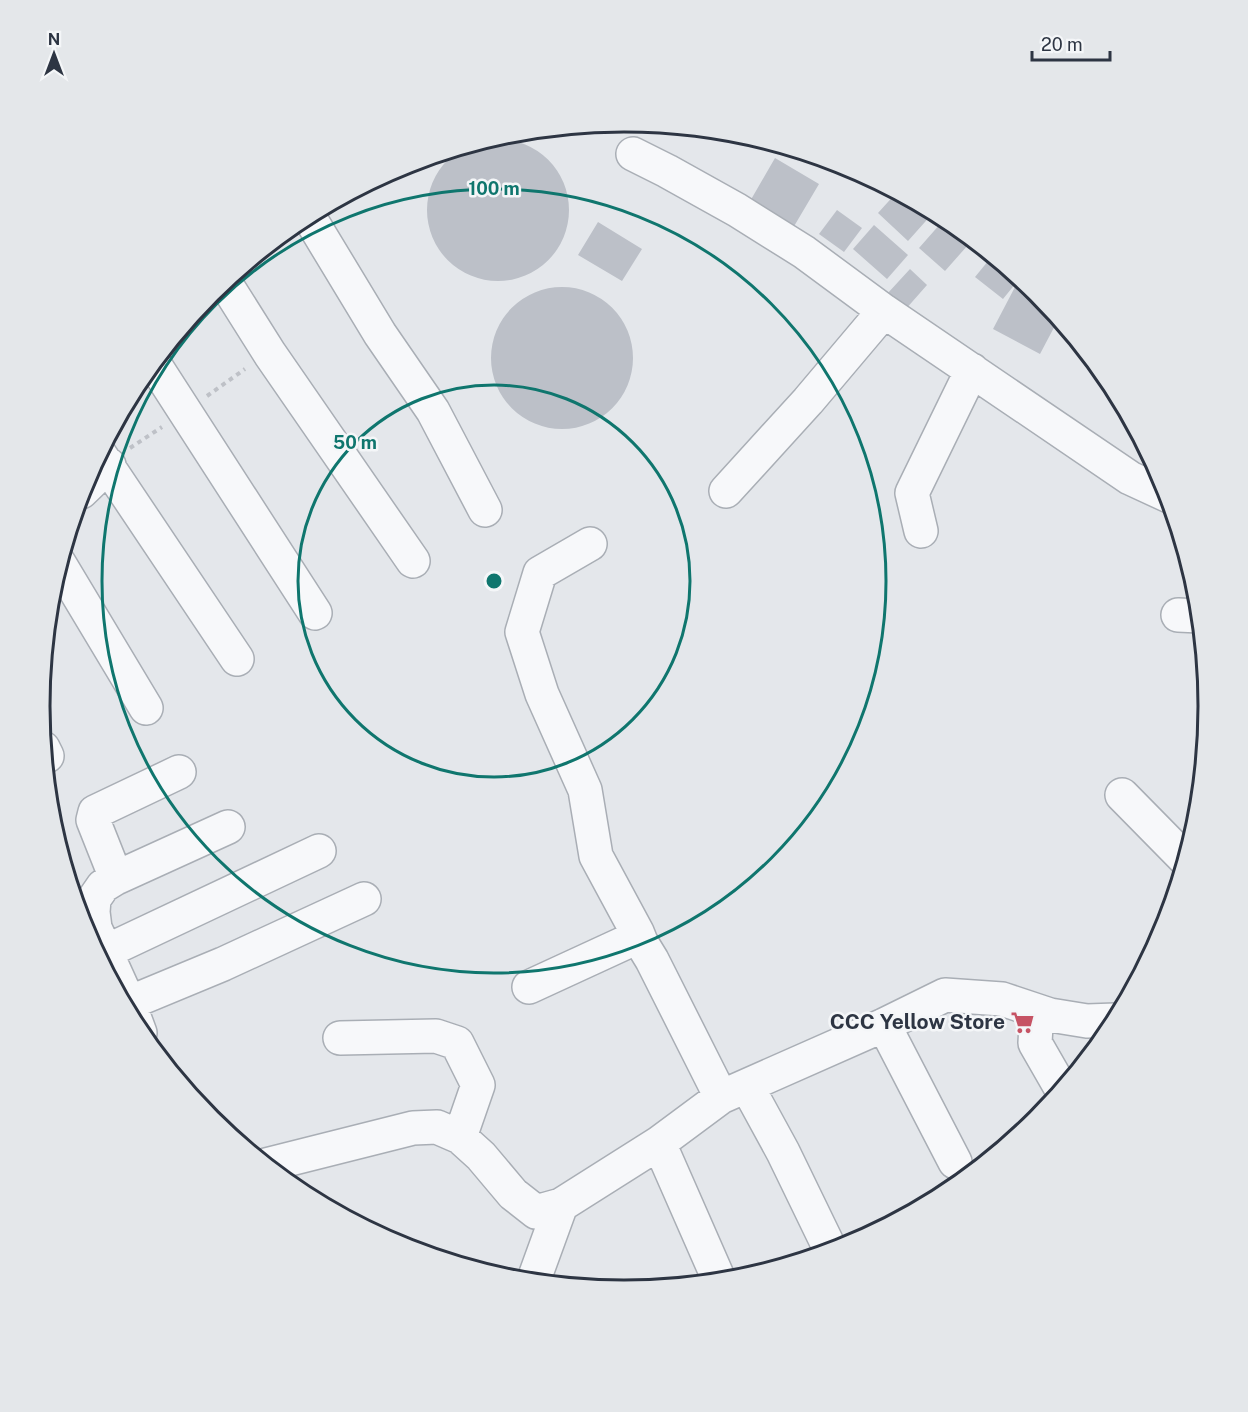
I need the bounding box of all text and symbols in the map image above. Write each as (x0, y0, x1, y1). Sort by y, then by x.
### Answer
north arrow (24, 24, 84, 84)
scale bar (1032, 24, 1110, 62)
text: N (48, 30, 60, 49)
text: 20 m (1041, 34, 1083, 55)
text: 100 m (468, 178, 520, 199)
text: 50 m (333, 432, 377, 453)
centre of rings (484, 571, 504, 591)
place label: CCC Yellow Store (830, 1009, 1005, 1034)
supermarket icon: CCC Yellow Store (1010, 1009, 1036, 1035)

